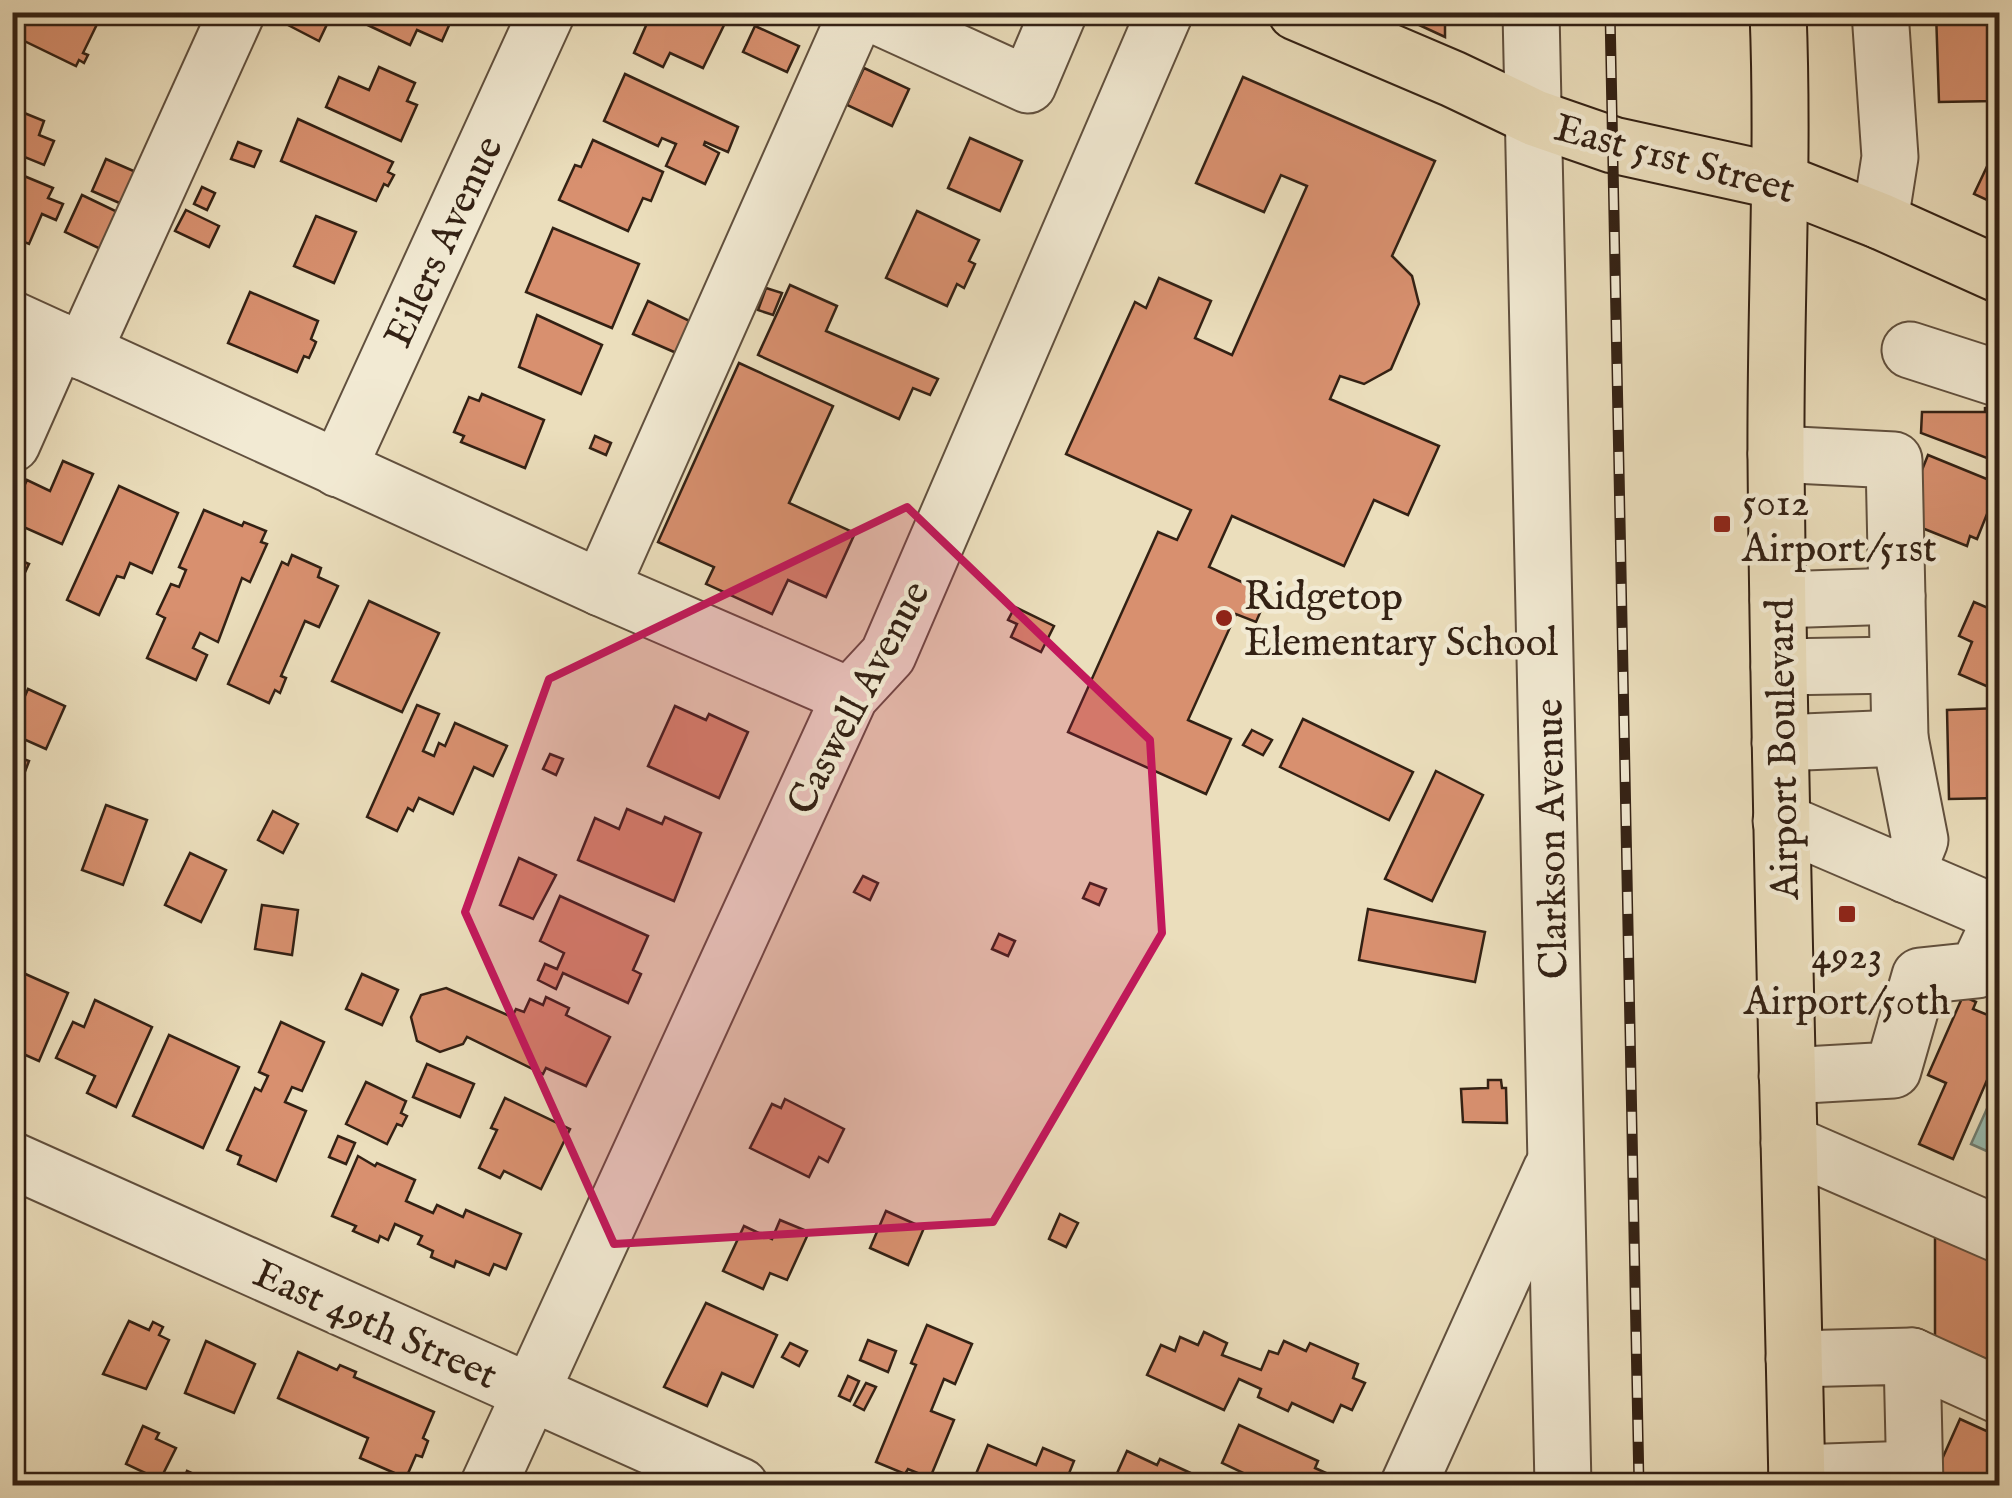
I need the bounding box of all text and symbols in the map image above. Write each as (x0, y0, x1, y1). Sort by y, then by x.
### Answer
street label: East 51st Street (1548, 104, 1800, 217)
street label: Eilers Avenue (374, 129, 516, 356)
place label: 5012 Airport/51st (1741, 479, 1937, 576)
marker: 5012 Airport/51st (1711, 513, 1733, 535)
street label: Caswell Avenue (777, 573, 943, 824)
place label: Ridgetop Elementary School (1244, 573, 1558, 670)
street label: Airport Boulevard (1756, 597, 1813, 901)
marker: Ridgetop Elementary School (1213, 607, 1235, 629)
street label: Clarkson Avenue (1526, 698, 1581, 980)
marker: 4923 Airport/50th (1836, 903, 1858, 925)
place label: 4923 Airport/50th (1743, 932, 1950, 1029)
street label: East 49th Street (245, 1250, 504, 1403)

